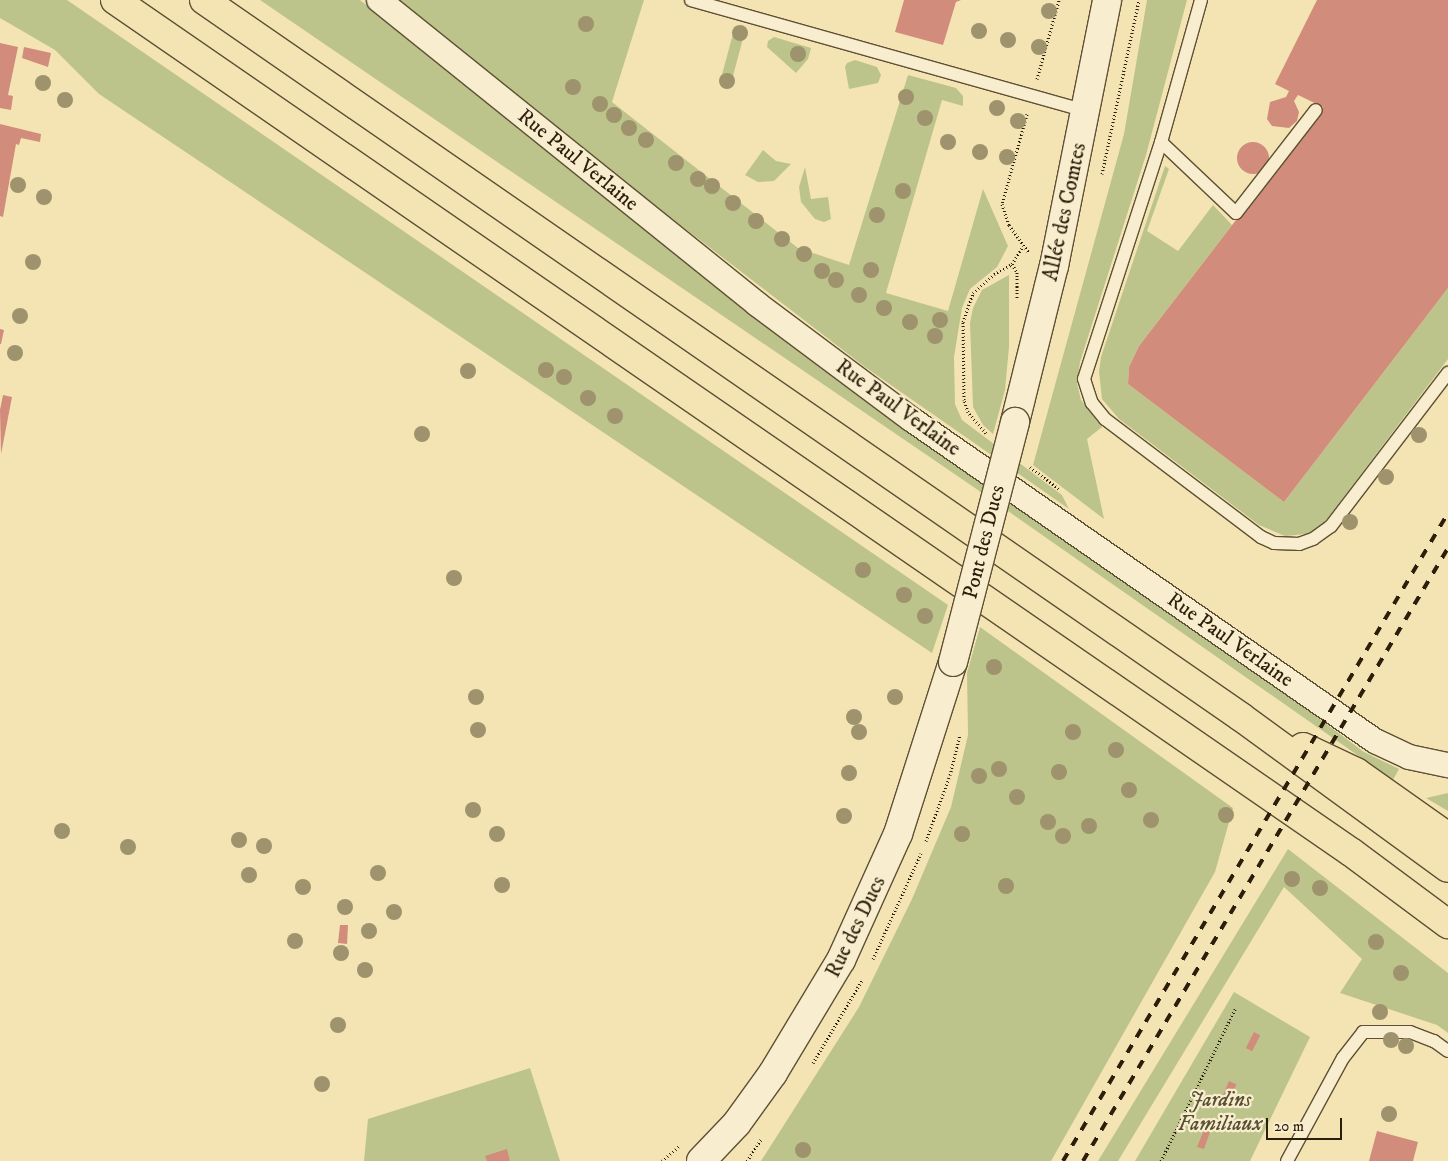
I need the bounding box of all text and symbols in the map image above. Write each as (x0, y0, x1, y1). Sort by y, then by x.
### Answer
street label: Rue Paul Verlaine (512, 104, 644, 216)
street label: Allée des Comtes (1038, 141, 1092, 283)
street label: Rue Paul Verlaine (831, 354, 965, 462)
street label: Pont des Ducs (958, 482, 1010, 602)
street label: Rue Paul Verlaine (1162, 587, 1298, 693)
street label: Rue des Ducs (821, 872, 891, 982)
park label: Jardins Familiaux (1178, 1087, 1262, 1137)
scale bar (1268, 1108, 1344, 1140)
text: 20 m (1274, 1117, 1304, 1136)

